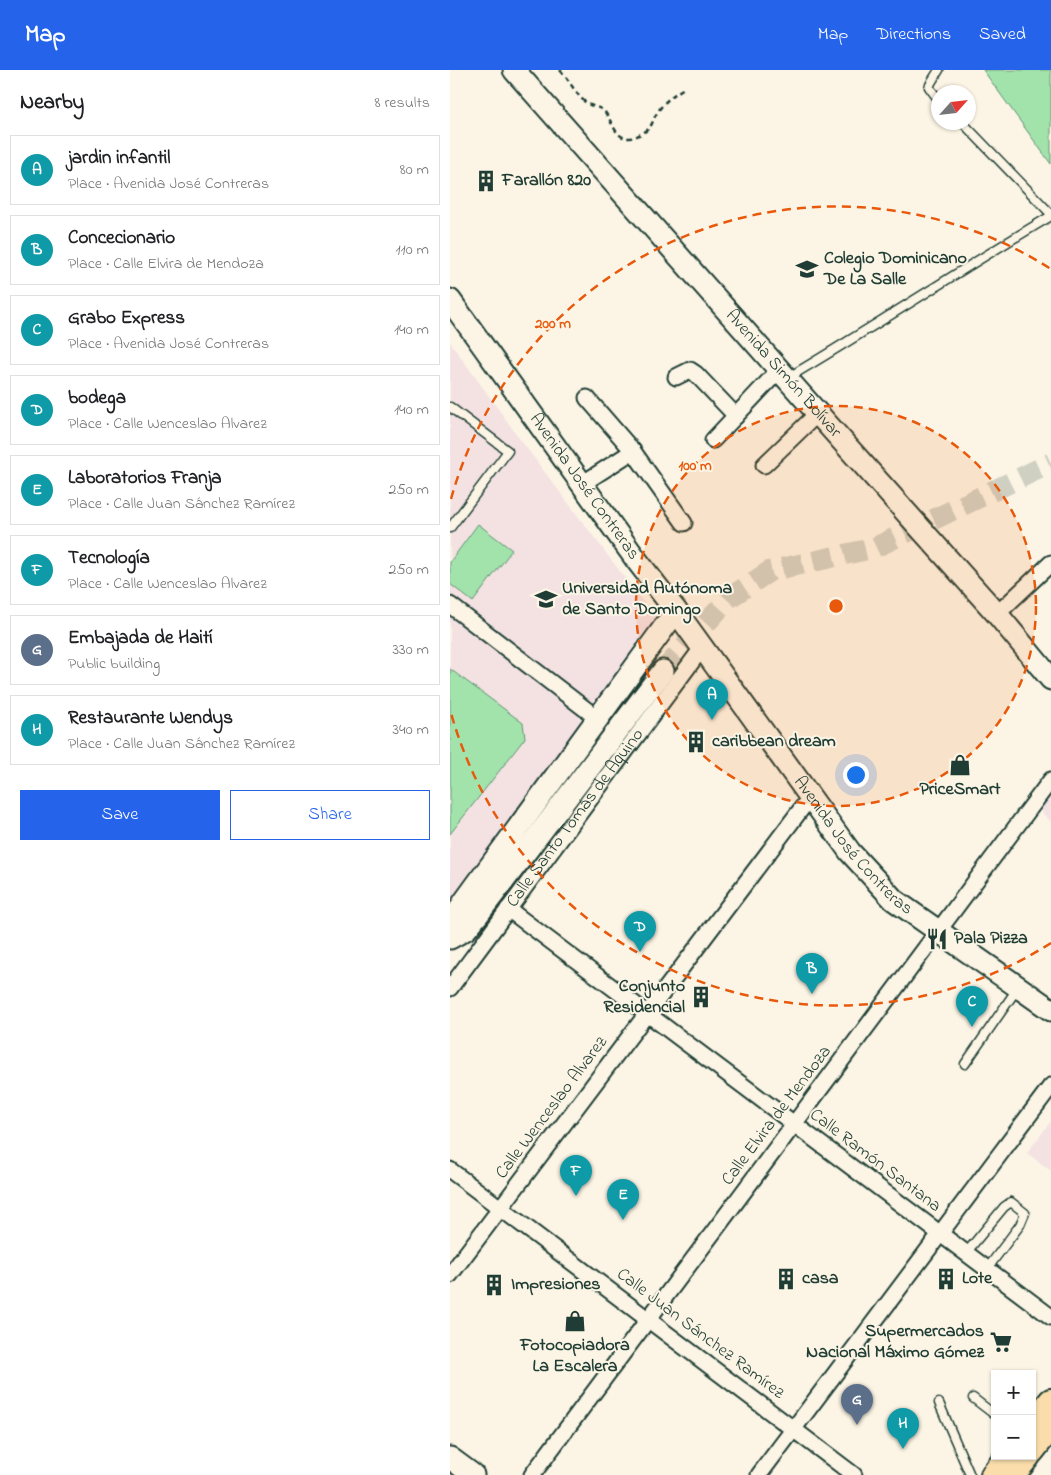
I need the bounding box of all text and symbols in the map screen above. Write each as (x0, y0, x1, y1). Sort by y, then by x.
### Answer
text: Map (25, 18, 66, 53)
text: Map (818, 22, 848, 48)
text: Directions (876, 22, 951, 48)
text: Saved (979, 22, 1026, 48)
north arrow (931, 85, 976, 130)
text: Nearby (20, 88, 84, 118)
text: 8 results (374, 91, 430, 115)
text: jardin infantil (68, 145, 170, 172)
text: A (32, 158, 42, 182)
text: 80 m (400, 158, 429, 182)
building icon: Farallón 820 (473, 168, 499, 194)
place label: Farallón 820 (501, 168, 591, 194)
text: Place · Avenida José Contreras (68, 172, 269, 196)
text: Concecionario (68, 225, 175, 252)
text: B (32, 238, 42, 262)
text: 110 m (395, 238, 429, 262)
place label: Colegio Dominicano De La Salle (823, 246, 967, 293)
text: Place · Calle Elvira de Mendoza (68, 252, 264, 276)
school or university icon: Colegio Dominicano De La Salle (794, 256, 820, 282)
street label: Avenida Simón Bolívar (719, 304, 847, 444)
text: Grabo Express (68, 305, 185, 332)
text: 200 m (534, 313, 571, 335)
text: C (33, 318, 41, 342)
text: 140 m (394, 318, 429, 342)
text: Place · Avenida José Contreras (68, 332, 269, 356)
text: bodega (68, 385, 126, 412)
text: D (31, 398, 43, 422)
text: 140 m (394, 398, 429, 422)
street label: Avenida José Contreras (522, 408, 646, 566)
text: Place · Calle Wenceslao Alvarez (68, 412, 267, 436)
text: 100 m (678, 455, 712, 477)
text: Laboratorios Franja (68, 465, 222, 492)
text: E (32, 478, 42, 502)
text: 250 m (389, 478, 429, 502)
text: Place · Calle Juan Sánchez Ramírez (68, 492, 295, 516)
text: Tecnología (68, 545, 150, 572)
text: F (32, 558, 42, 582)
text: 250 m (389, 558, 429, 582)
text: Place · Calle Wenceslao Alvarez (68, 572, 267, 596)
place label: Universidad Autónoma de Santo Domingo (562, 576, 732, 624)
school or university icon: Universidad Autónoma de Santo Domingo (533, 586, 559, 612)
centre of rings (827, 597, 845, 615)
text: Embajada de Haití (68, 625, 213, 652)
text: G (32, 638, 42, 662)
text: 330 m (392, 638, 429, 662)
text: Public building (68, 652, 160, 676)
pin: A (696, 679, 728, 720)
text: Restaurante Wendys (68, 705, 233, 732)
text: H (32, 718, 42, 742)
text: 340 m (392, 718, 429, 742)
street label: Calle Santo Tomás de Aquino (501, 724, 651, 913)
building icon: caribbean dream (683, 729, 709, 755)
place label: caribbean dream (712, 729, 836, 755)
text: Place · Calle Juan Sánchez Ramírez (68, 732, 295, 756)
shop icon: PriceSmart (947, 752, 973, 778)
your location (843, 762, 869, 788)
street label: Avenida José Contreras (787, 771, 918, 922)
place label: PriceSmart (919, 777, 1001, 803)
button: Save (20, 790, 220, 840)
button: Share (230, 790, 430, 840)
pin: D (624, 911, 656, 952)
restaurant icon: Pala Pizza (924, 926, 950, 952)
place label: Pala Pizza (954, 926, 1028, 952)
pin: B (796, 953, 828, 994)
place label: Conjunto Residencial (604, 974, 685, 1021)
building icon: Conjunto Residencial (688, 984, 714, 1010)
pin: C (956, 986, 988, 1027)
street label: Calle Wenceslao Alvarez (490, 1031, 615, 1185)
street label: Calle Elvira de Mendoza (716, 1041, 838, 1191)
street label: Calle Ramón Santana (804, 1103, 946, 1219)
pin: F (560, 1155, 592, 1196)
pin: E (607, 1179, 639, 1220)
street label: Calle Juan Sánchez Ramírez (610, 1262, 790, 1406)
building icon: casa (773, 1266, 799, 1292)
place label: casa (802, 1266, 839, 1292)
building icon: Lote (933, 1266, 959, 1292)
place label: Lote (962, 1266, 993, 1292)
building icon: Impresiones (481, 1272, 507, 1298)
place label: Impresiones (511, 1272, 601, 1298)
shop icon: Fotocopiadora La Escalera (562, 1308, 588, 1334)
place label: Supermercados Nacional Máximo Gómez (806, 1319, 984, 1366)
supermarket icon: Supermercados Nacional Máximo Gómez (988, 1329, 1014, 1355)
place label: Fotocopiadora La Escalera (519, 1333, 630, 1380)
map controls (991, 1370, 1036, 1460)
button: + (991, 1370, 1036, 1415)
pin: G (841, 1384, 873, 1425)
pin: H (887, 1408, 919, 1449)
button: − (991, 1415, 1036, 1460)

